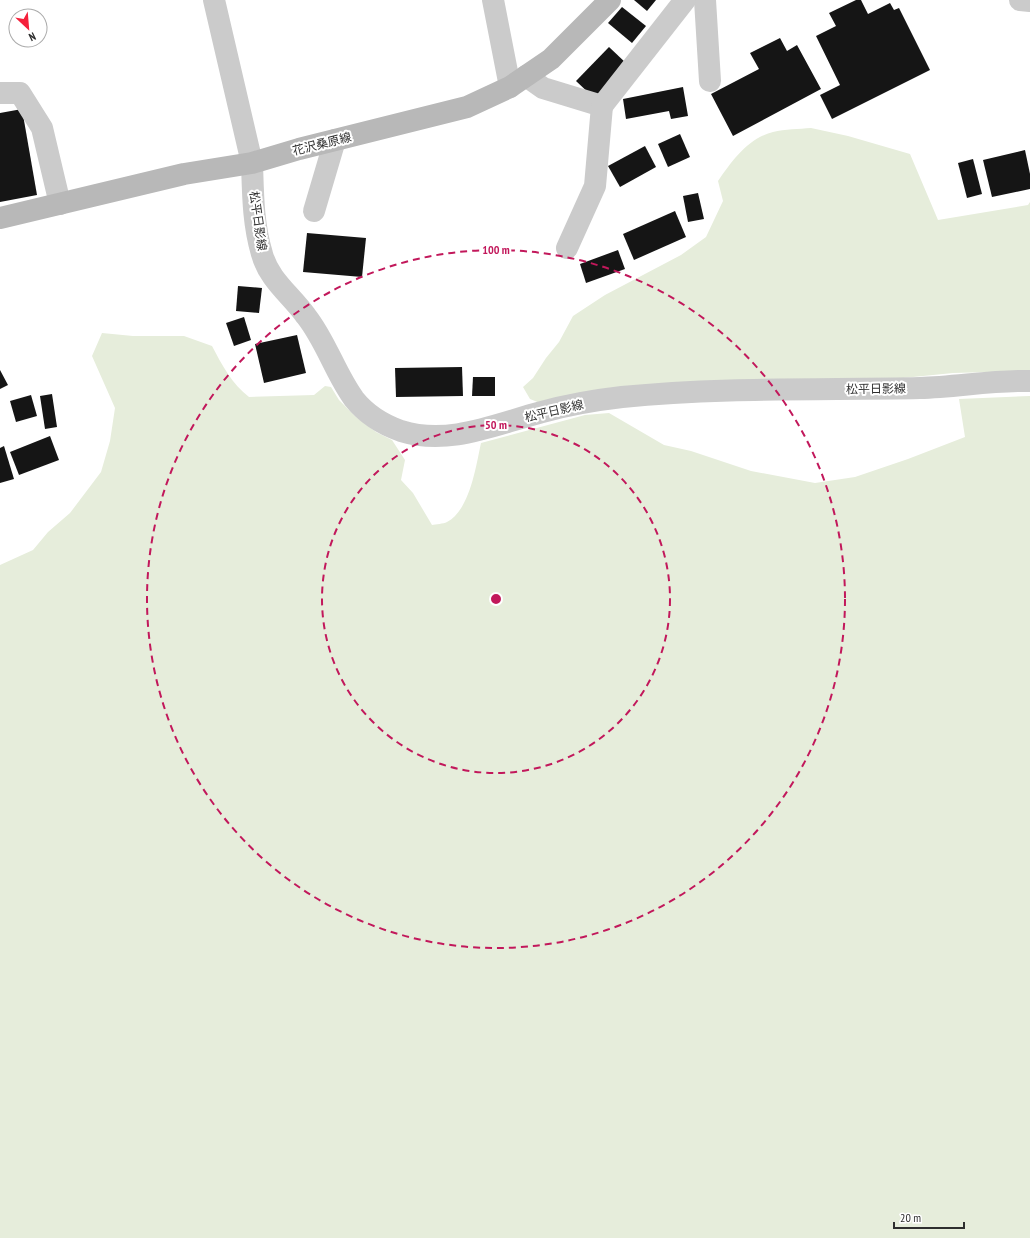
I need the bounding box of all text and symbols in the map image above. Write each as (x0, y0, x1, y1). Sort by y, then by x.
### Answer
north arrow (8, 8, 48, 48)
text: N (27, 29, 38, 45)
street label: 花沢桑原線 (291, 129, 353, 158)
street label: 松平日影線 (247, 190, 270, 252)
text: 100 m (482, 242, 510, 257)
street label: 松平日影線 (846, 380, 906, 397)
street label: 松平日影線 (523, 396, 585, 425)
text: 50 m (485, 417, 507, 432)
centre of rings (489, 592, 503, 606)
scale bar (894, 1204, 964, 1230)
text: 20 m (900, 1210, 921, 1225)

